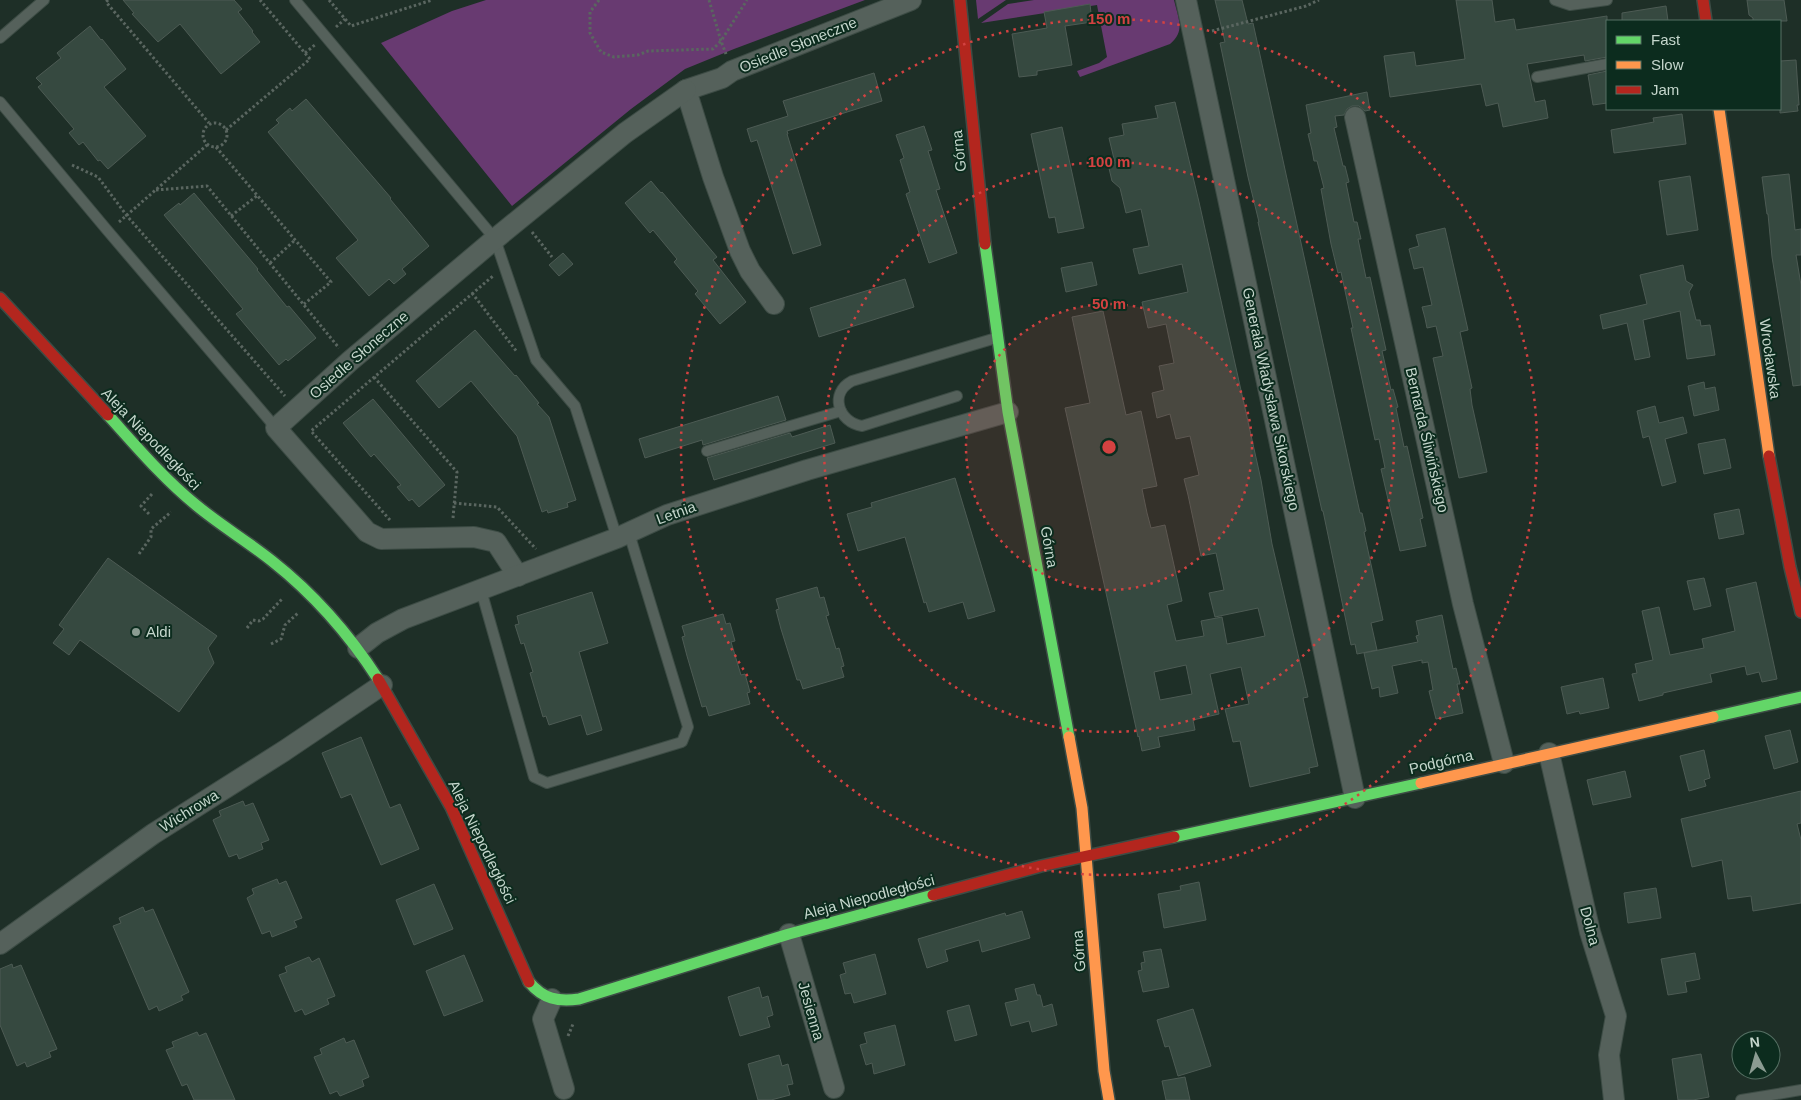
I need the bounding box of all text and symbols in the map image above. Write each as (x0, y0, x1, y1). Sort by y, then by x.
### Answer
text: 150 m (1088, 10, 1130, 27)
street label: Osiedle Słoneczne (737, 13, 859, 76)
legend (1606, 20, 1781, 110)
text: Fast (1651, 31, 1681, 48)
text: Slow (1651, 56, 1684, 73)
text: Jam (1651, 81, 1679, 98)
street label: Górna (948, 129, 969, 173)
text: 100 m (1088, 153, 1130, 170)
street label: Generała Władysława Sikorskiego (1240, 286, 1303, 512)
text: 50 m (1092, 295, 1126, 312)
street label: Osiedle Słoneczne (306, 307, 411, 402)
street label: Wrocławska (1756, 318, 1785, 401)
street label: Bernarda Śliwińskiego (1403, 366, 1452, 514)
street label: Aleja Niepodległości (98, 384, 204, 493)
centre of rings (1100, 438, 1118, 456)
street label: Letnia (654, 497, 699, 528)
street label: Górna (1038, 525, 1062, 570)
place label: Aldi (146, 623, 171, 640)
marker: Aldi (130, 626, 142, 638)
street label: Podgórna (1407, 746, 1475, 777)
street label: Aleja Niepodległości (445, 777, 520, 906)
street label: Wichrowa (156, 786, 222, 835)
street label: Aleja Niepodległości (801, 871, 936, 922)
street label: Dolna (1577, 905, 1604, 948)
street label: Górna (1069, 929, 1088, 972)
street label: Jesienna (795, 980, 828, 1043)
north arrow (1731, 1030, 1781, 1080)
text: N (1749, 1034, 1761, 1051)

